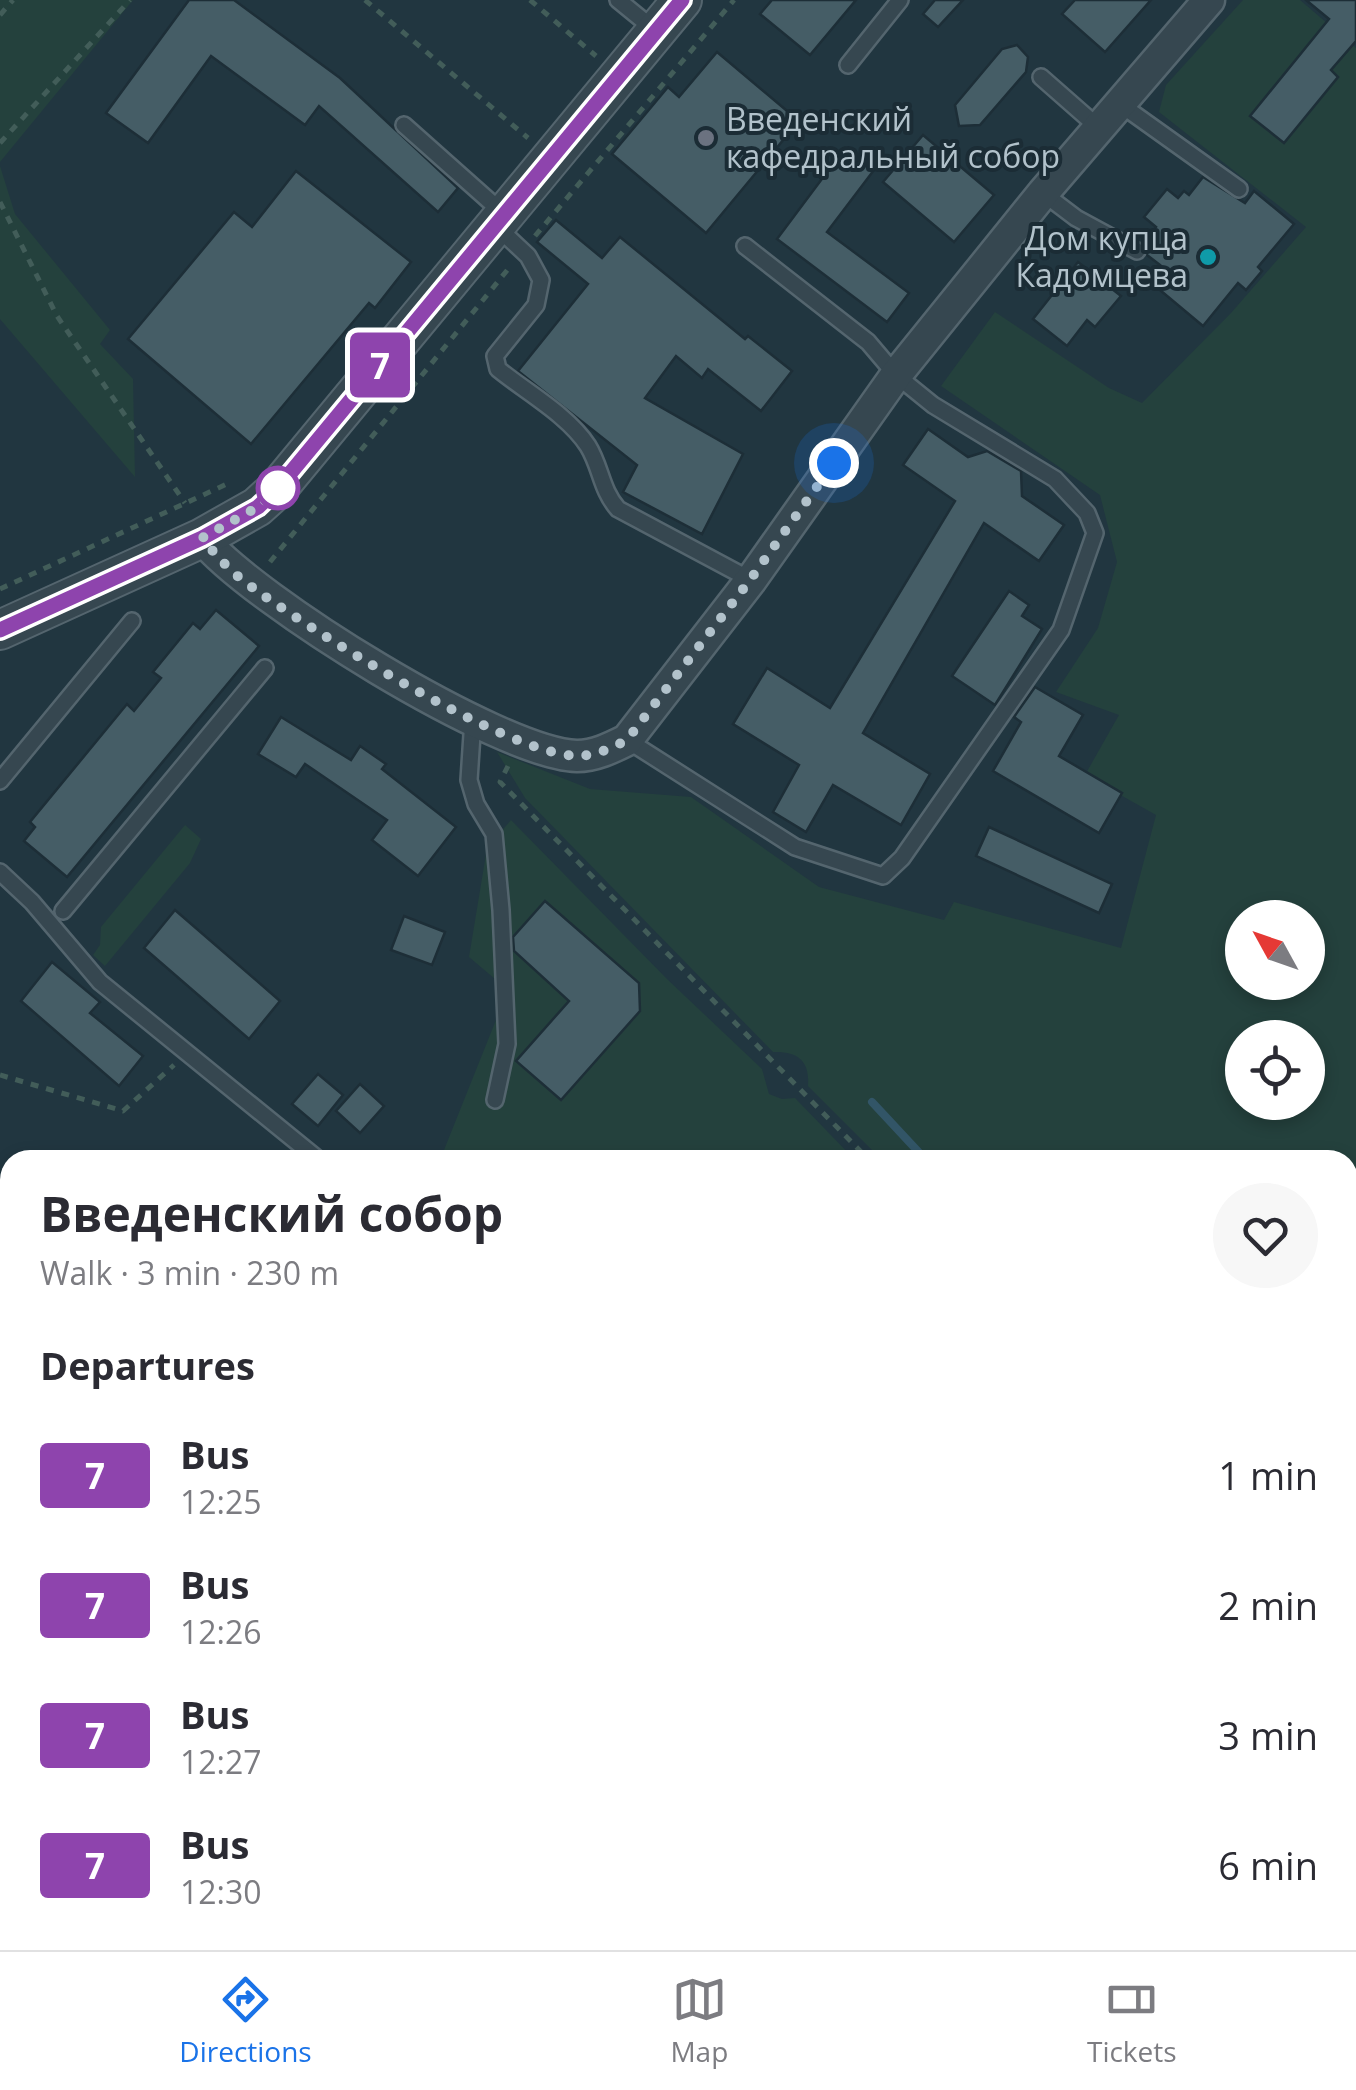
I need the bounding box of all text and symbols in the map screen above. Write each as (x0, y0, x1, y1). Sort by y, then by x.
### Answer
place label: Введенский кафедральный собор (726, 97, 1060, 177)
marker: Введенский кафедральный собор (695, 127, 717, 149)
place label: Дом купца Кадомцева (1015, 216, 1188, 296)
marker: Дом купца Кадомцева (1197, 246, 1219, 268)
line badge: 7 (348, 332, 412, 398)
text: 7 (370, 342, 390, 389)
your location (809, 438, 859, 488)
unlabelled marker (257, 467, 299, 509)
north arrow (1225, 900, 1325, 1000)
map controls (1225, 900, 1325, 1120)
button: locate (1225, 1020, 1325, 1120)
text: Введенский собор (40, 1181, 503, 1246)
button: heart (1213, 1183, 1318, 1288)
text: Walk · 3 min · 230 m (40, 1251, 339, 1294)
text: Departures (40, 1339, 255, 1391)
text: Bus (180, 1428, 249, 1480)
text: 1 min (1218, 1449, 1318, 1501)
text: 7 (85, 1452, 105, 1499)
text: 12:25 (180, 1480, 262, 1523)
text: Bus (180, 1558, 249, 1610)
text: 2 min (1218, 1579, 1318, 1631)
text: 7 (85, 1582, 105, 1629)
text: 12:26 (180, 1610, 262, 1653)
text: Bus (180, 1688, 249, 1740)
text: 3 min (1218, 1709, 1318, 1761)
text: 7 (85, 1712, 105, 1759)
text: 12:27 (180, 1740, 262, 1783)
text: Bus (180, 1818, 249, 1870)
text: 6 min (1218, 1839, 1318, 1891)
text: 7 (85, 1842, 105, 1889)
text: 12:30 (180, 1870, 262, 1913)
tab: Directions (179, 1972, 312, 2070)
tab: Map (670, 1972, 728, 2070)
tab: Tickets (1087, 1972, 1177, 2070)

